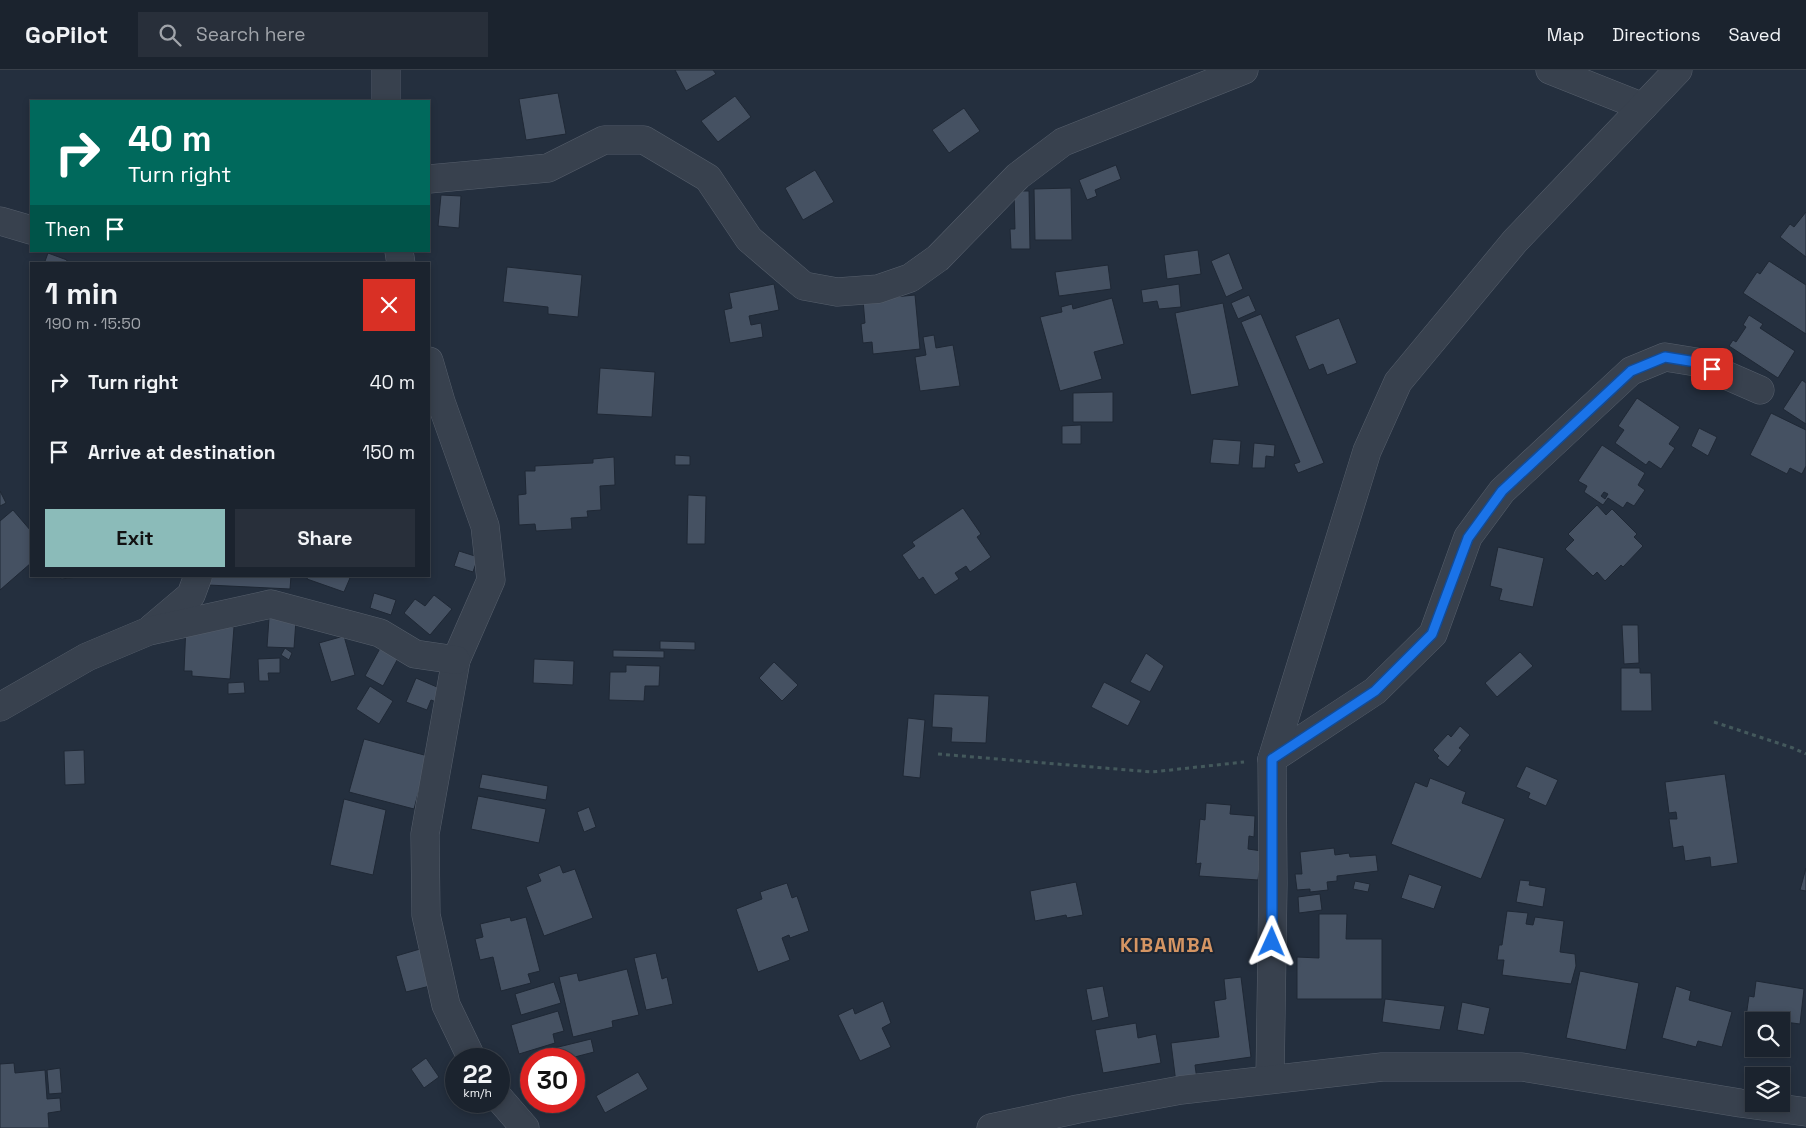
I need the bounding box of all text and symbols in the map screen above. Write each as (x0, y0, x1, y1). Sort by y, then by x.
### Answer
search box (138, 12, 488, 57)
text: GoPilot (25, 19, 108, 50)
icon: search (156, 21, 184, 49)
text: Search here (196, 22, 306, 47)
text: Map (1547, 23, 1584, 46)
text: Directions (1612, 23, 1701, 46)
text: Saved (1729, 23, 1781, 46)
text: 40 m (128, 117, 212, 161)
icon: right (45, 120, 110, 185)
text: Turn right (128, 160, 231, 188)
icon: arrive (101, 215, 129, 243)
text: Then (45, 217, 91, 242)
text: 1 min (45, 274, 118, 313)
button: close (363, 279, 415, 331)
text: 190 m · 15:50 (45, 313, 141, 334)
pin (1691, 348, 1733, 390)
icon: arrive (1698, 355, 1726, 383)
icon: right (45, 368, 73, 396)
text: Turn right (88, 370, 178, 395)
text: 40 m (370, 370, 415, 395)
icon: arrive (45, 438, 73, 466)
text: Arrive at destination (88, 440, 276, 465)
text: 150 m (362, 440, 415, 465)
button: Exit (45, 509, 225, 567)
button: Share (235, 509, 415, 567)
position arrow (1245, 915, 1297, 967)
district label: KIBAMBA (1120, 932, 1214, 958)
map controls (1745, 1012, 1790, 1112)
button: search (1745, 1012, 1790, 1057)
speed limit sign: 30 (520, 1048, 585, 1113)
text: 22 (463, 1058, 492, 1090)
button: layers (1745, 1067, 1790, 1112)
text: km/h (463, 1085, 492, 1101)

